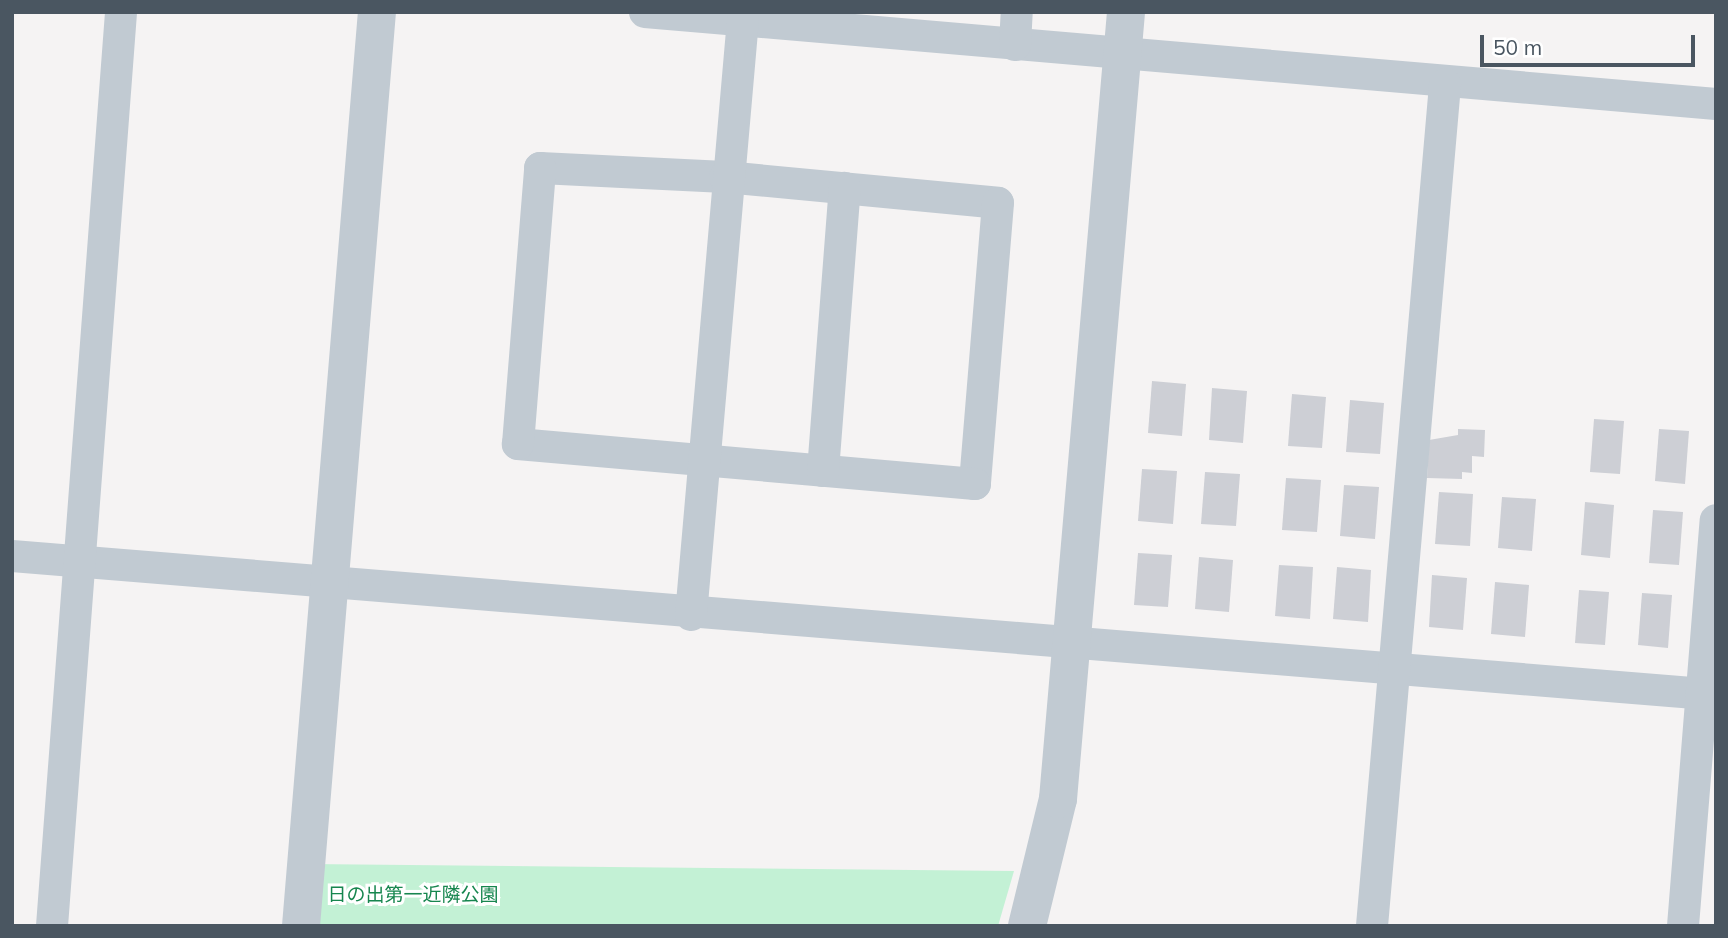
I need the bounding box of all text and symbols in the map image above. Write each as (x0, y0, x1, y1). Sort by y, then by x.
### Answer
scale bar (1483, 21, 1698, 65)
text: 50 m (1493, 34, 1542, 60)
park label: 日の出第一近隣公園 (328, 884, 498, 906)

